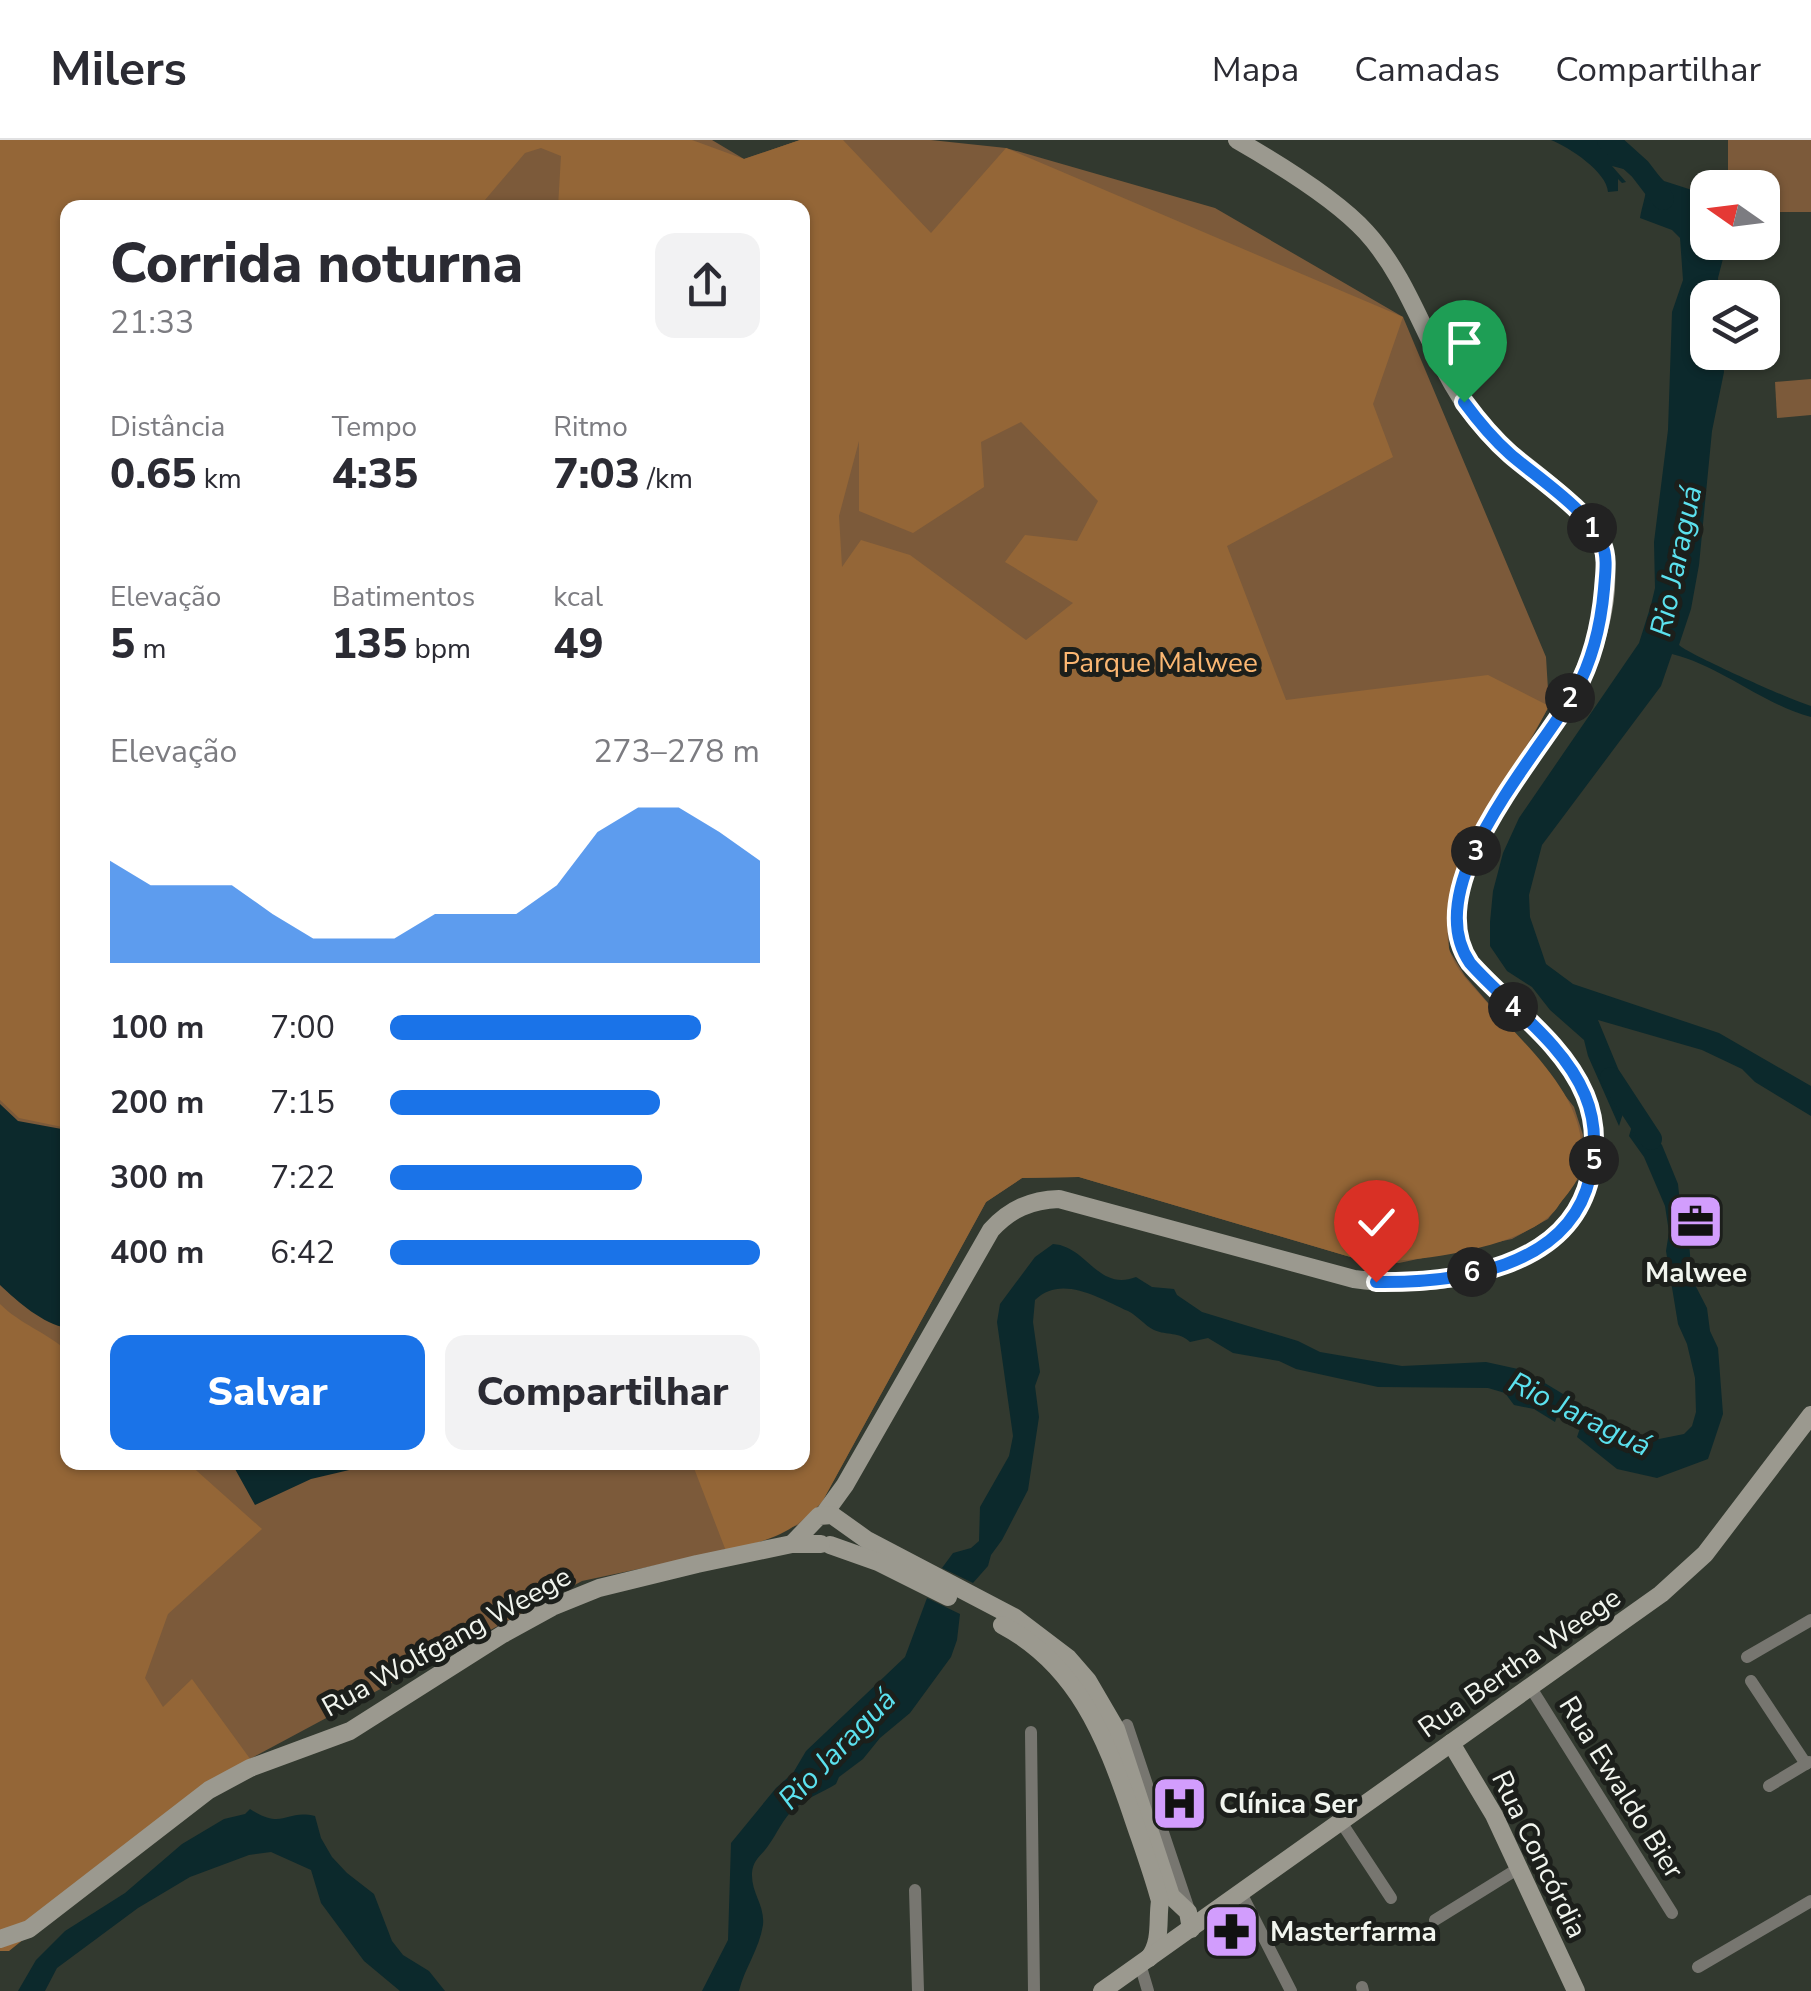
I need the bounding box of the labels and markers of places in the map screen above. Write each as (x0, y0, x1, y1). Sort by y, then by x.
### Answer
pin (1422, 300, 1507, 403)
pin: 1 (1567, 503, 1617, 553)
pin: 2 (1545, 673, 1595, 723)
pin: 3 (1451, 826, 1501, 876)
pin: 4 (1488, 982, 1538, 1032)
pin: 5 (1569, 1135, 1619, 1185)
pin (1334, 1180, 1419, 1283)
office icon: Malwee (1666, 1191, 1726, 1251)
pin: 6 (1447, 1247, 1497, 1297)
place label: Malwee (1645, 1254, 1747, 1292)
hospital icon: Clínica Ser (1150, 1773, 1210, 1833)
place label: Clínica Ser (1219, 1785, 1357, 1823)
pharmacy icon: Masterfarma (1201, 1901, 1261, 1961)
place label: Masterfarma (1270, 1913, 1437, 1951)

